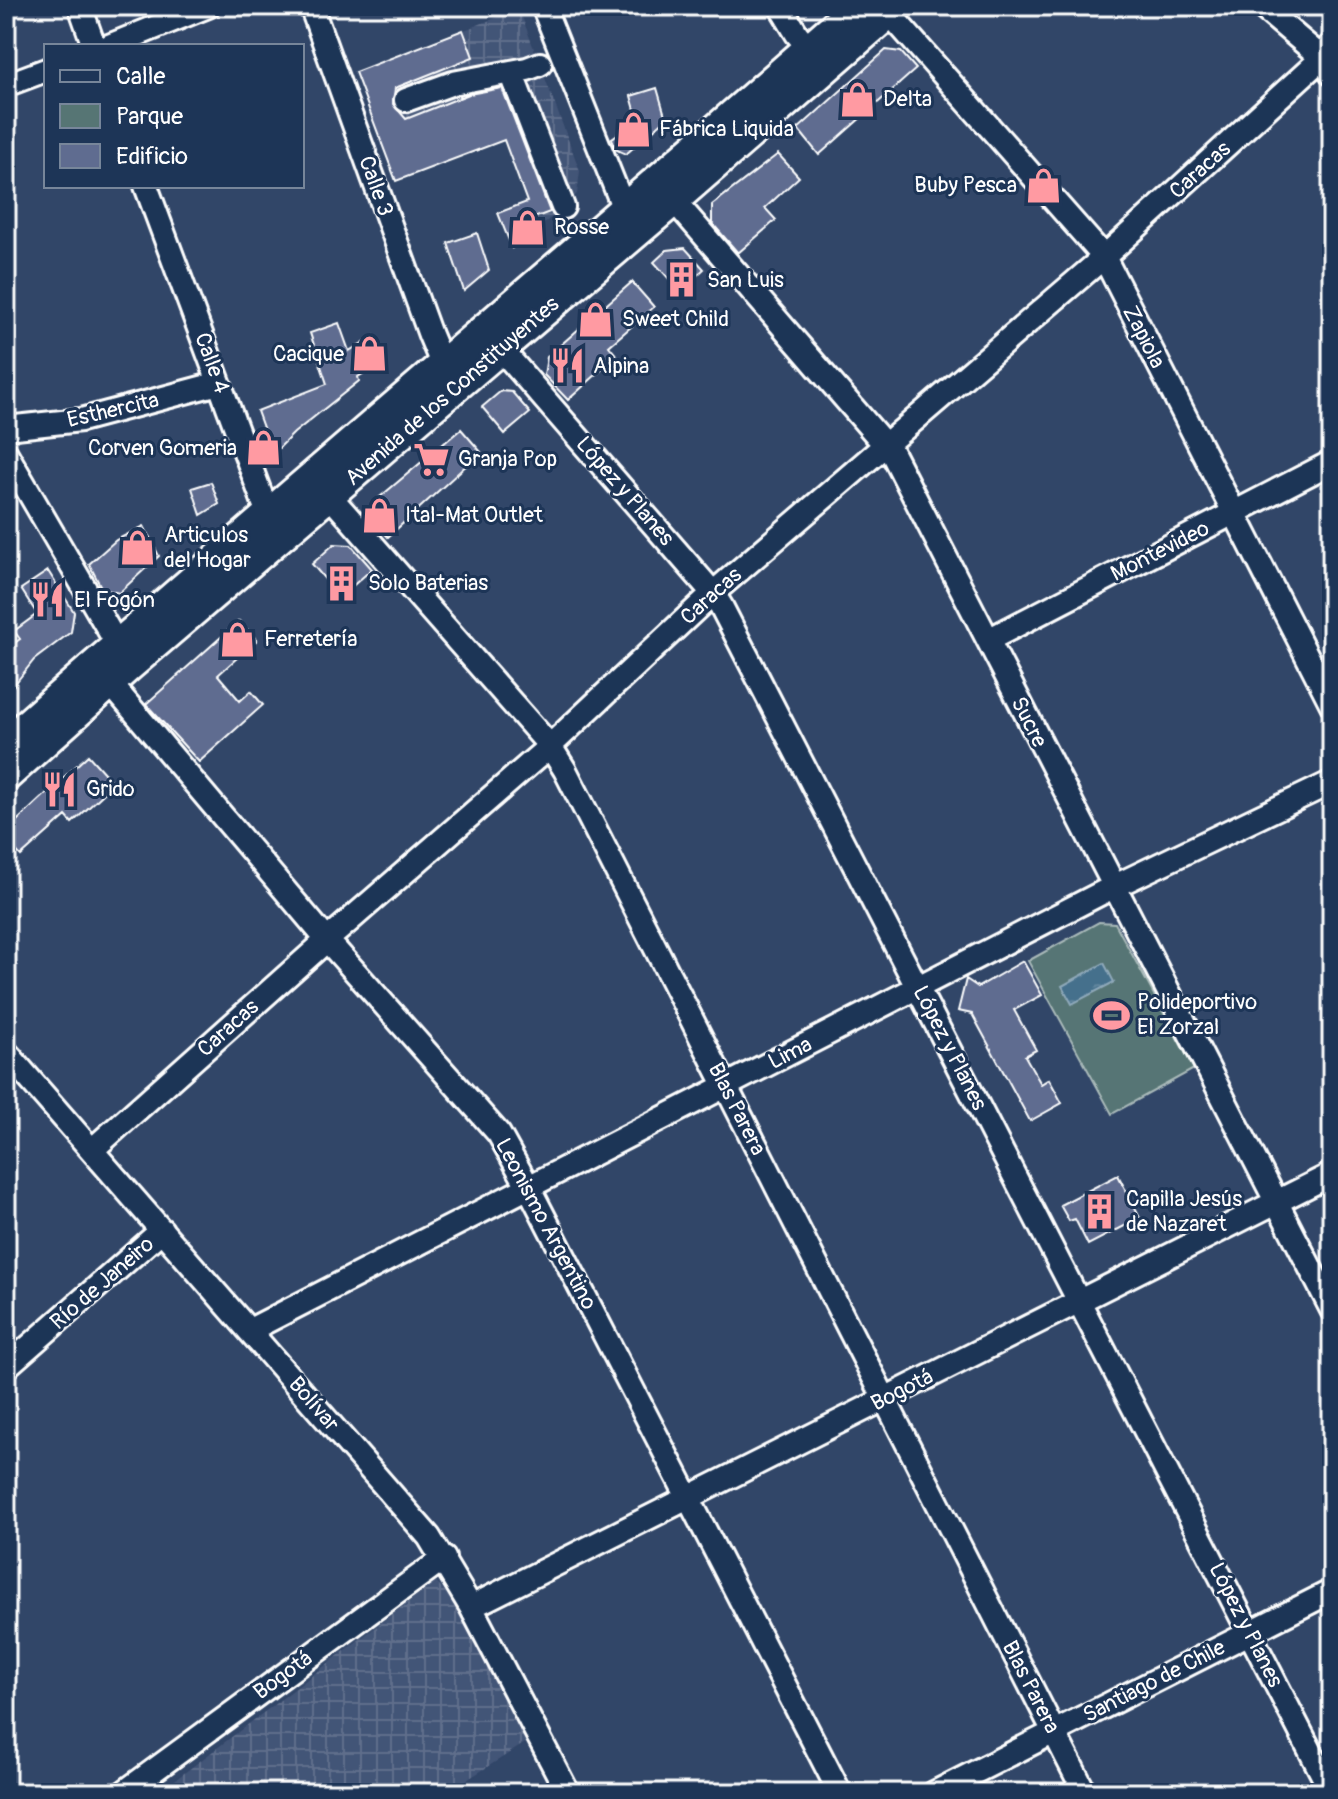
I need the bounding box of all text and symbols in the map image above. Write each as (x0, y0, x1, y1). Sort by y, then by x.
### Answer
legend (44, 44, 304, 188)
text: Calle (116, 62, 165, 91)
shop icon: Delta (838, 80, 876, 118)
place label: Delta (883, 85, 932, 113)
text: Parque (116, 102, 183, 131)
shop icon: Fábrica Liquida (614, 110, 652, 148)
place label: Fábrica Liquida (659, 115, 794, 143)
street label: Caracas (1163, 135, 1237, 205)
text: Edificio (116, 142, 188, 171)
street label: Calle 3 (352, 152, 400, 220)
shop icon: Buby Pesca (1024, 166, 1062, 204)
place label: Buby Pesca (914, 171, 1017, 199)
shop icon: Rosse (509, 208, 547, 246)
place label: Rosse (554, 213, 609, 241)
building icon: San Luis (662, 261, 700, 299)
place label: San Luis (707, 266, 784, 294)
street label: Avenida de los Constituyentes (339, 290, 565, 492)
shop icon: Sweet Child (577, 300, 615, 338)
street label: Zapiola (1116, 301, 1172, 373)
place label: Sweet Child (622, 305, 729, 333)
street label: Calle 4 (188, 329, 236, 397)
shop icon: Cacique (351, 335, 389, 373)
place label: Cacique (273, 340, 344, 368)
restaurant icon: Alpina (548, 347, 586, 385)
place label: Alpina (593, 352, 649, 380)
street label: Esthercita (64, 386, 162, 434)
shop icon: Corven Gomeria (244, 429, 282, 467)
street label: López y Planes (570, 430, 680, 552)
place label: Corven Gomeria (88, 434, 237, 462)
supermarket icon: Granja Pop (413, 440, 451, 478)
place label: Granja Pop (458, 445, 557, 473)
shop icon: Ital-Mat Outlet (360, 496, 398, 534)
place label: Ital-Mat Outlet (405, 501, 543, 529)
street label: Montevideo (1106, 514, 1214, 588)
place label: Articulos del Hogar (164, 521, 251, 574)
shop icon: Articulos del Hogar (119, 529, 157, 567)
street label: Caracas (674, 561, 748, 631)
building icon: Solo Baterias (323, 564, 361, 602)
place label: Solo Baterias (368, 569, 488, 597)
restaurant icon: El Fogón (29, 581, 67, 619)
place label: El Fogón (74, 586, 155, 614)
shop icon: Ferretería (219, 620, 257, 658)
place label: Ferretería (264, 625, 358, 653)
street label: Sucre (1004, 692, 1054, 752)
restaurant icon: Grido (41, 770, 79, 808)
place label: Grido (86, 775, 135, 803)
street label: López y Planes (907, 981, 993, 1115)
place label: Polideportivo El Zorzal (1137, 988, 1257, 1041)
street label: Caracas (191, 993, 265, 1063)
sports icon: Polideportivo El Zorzal (1092, 996, 1130, 1034)
street label: Lima (763, 1030, 817, 1076)
street label: Blas Parera (702, 1058, 772, 1160)
street label: Leonismo Argentino (489, 1133, 603, 1315)
place label: Capilla Jesús de Nazaret (1126, 1185, 1242, 1238)
building icon: Capilla Jesús de Nazaret (1081, 1193, 1119, 1231)
street label: Río de Janeiro (44, 1230, 160, 1336)
street label: Bogotá (866, 1362, 938, 1418)
street label: Bolívar (283, 1371, 346, 1437)
street label: López y Planes (1203, 1558, 1289, 1692)
street label: Santiago de Chile (1078, 1633, 1230, 1729)
street label: Blas Parera (996, 1636, 1066, 1738)
street label: Bogotá (248, 1644, 318, 1706)

